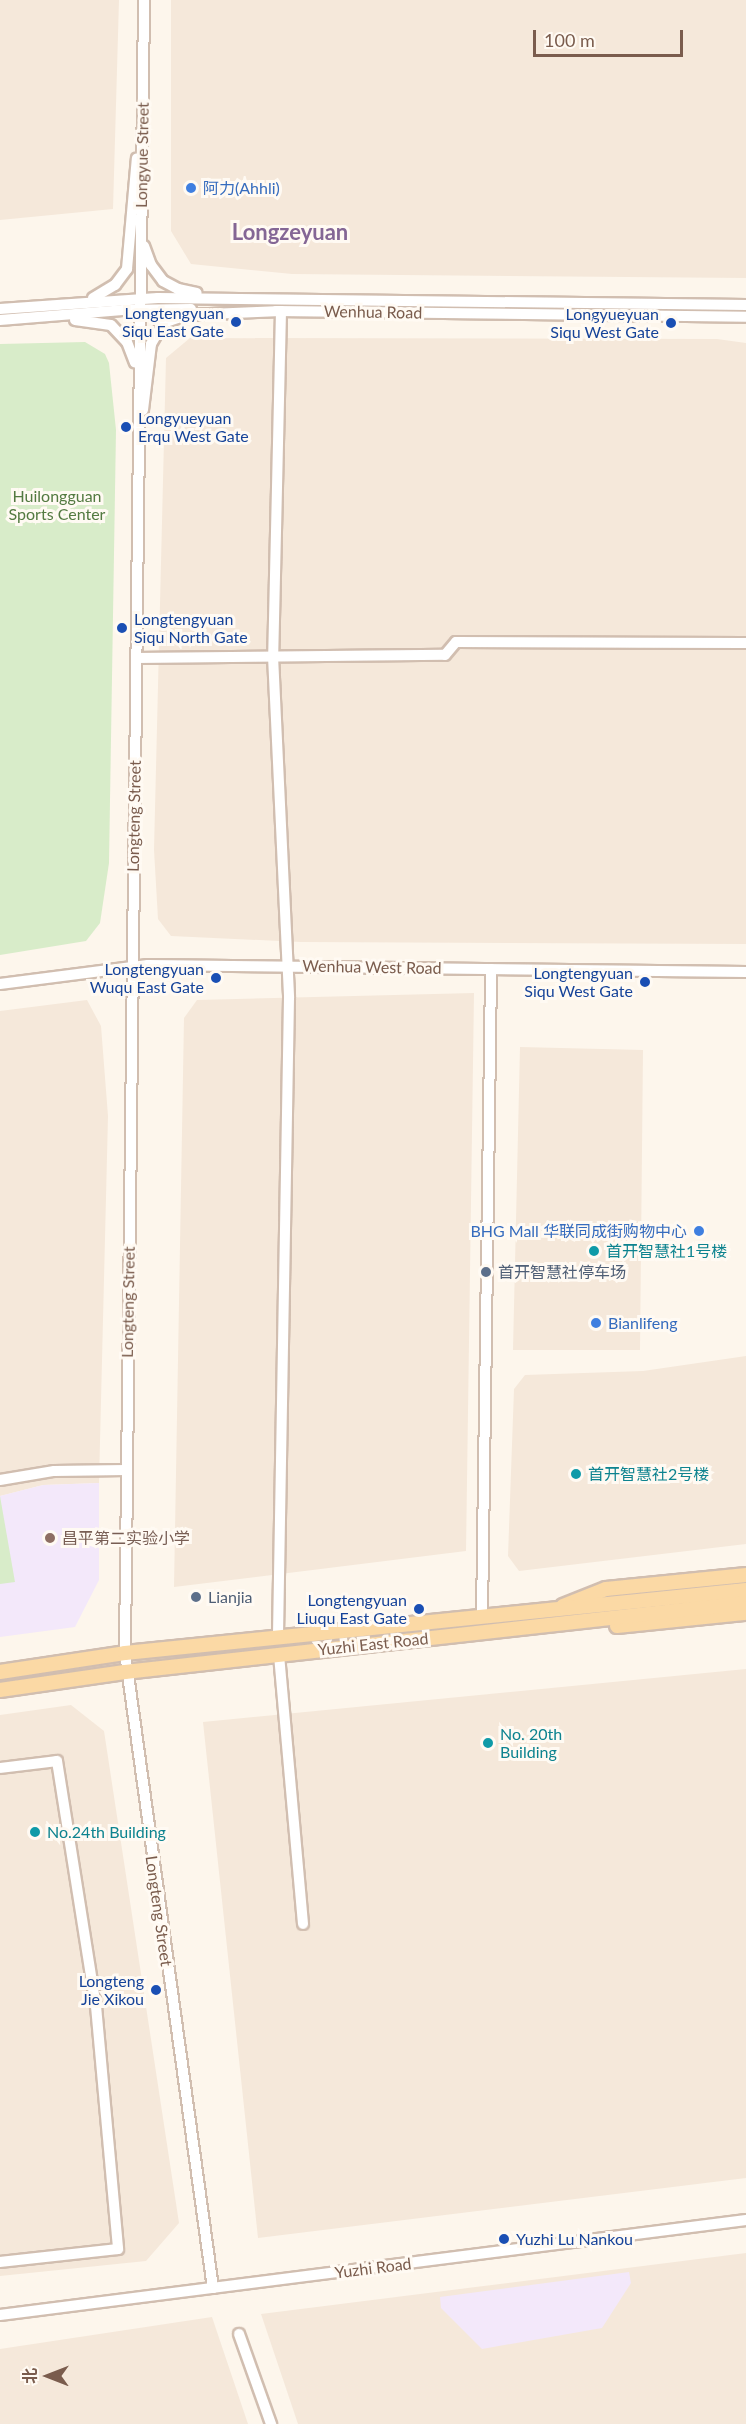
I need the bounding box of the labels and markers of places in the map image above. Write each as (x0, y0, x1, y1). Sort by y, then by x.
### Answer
place label: 阿力(Ahhli) (203, 178, 280, 198)
marker: 阿力(Ahhli) (184, 181, 198, 195)
place label: Longtengyuan Siqu East Gate (122, 303, 224, 341)
place label: Longyueyuan Siqu West Gate (550, 304, 659, 342)
marker: Longtengyuan Siqu East Gate (229, 315, 243, 329)
marker: Longyueyuan Siqu West Gate (664, 316, 678, 330)
place label: Longyueyuan Erqu West Gate (138, 408, 249, 446)
marker: Longyueyuan Erqu West Gate (119, 420, 133, 434)
place label: Longtengyuan Siqu North Gate (134, 609, 248, 647)
marker: Longtengyuan Siqu North Gate (115, 621, 129, 635)
place label: Longtengyuan Wuqu East Gate (90, 959, 204, 997)
place label: Longtengyuan Siqu West Gate (524, 963, 633, 1001)
marker: Longtengyuan Wuqu East Gate (209, 971, 223, 985)
marker: Longtengyuan Siqu West Gate (638, 975, 652, 989)
place label: BHG Mall 华联同成街购物中心 (470, 1221, 687, 1241)
marker: BHG Mall 华联同成街购物中心 (692, 1224, 706, 1238)
place label: 首开智慧社1号楼 (606, 1241, 727, 1261)
marker: 首开智慧社1号楼 (587, 1244, 601, 1258)
place label: 首开智慧社停车场 (498, 1262, 626, 1282)
marker: 首开智慧社停车场 (479, 1265, 493, 1279)
place label: Bianlifeng (608, 1313, 678, 1333)
marker: Bianlifeng (589, 1316, 603, 1330)
place label: 首开智慧社2号楼 (588, 1464, 709, 1484)
marker: 首开智慧社2号楼 (569, 1467, 583, 1481)
place label: 昌平第二实验小学 (62, 1528, 190, 1548)
marker: 昌平第二实验小学 (43, 1531, 57, 1545)
place label: Lianjia (208, 1587, 253, 1607)
marker: Lianjia (189, 1590, 203, 1604)
place label: Longtengyuan Liuqu East Gate (297, 1590, 407, 1628)
marker: Longtengyuan Liuqu East Gate (412, 1602, 426, 1616)
place label: No. 20th Building (500, 1724, 562, 1762)
marker: No. 20th Building (481, 1736, 495, 1750)
place label: No.24th Building (47, 1822, 166, 1842)
marker: No.24th Building (28, 1825, 42, 1839)
place label: Longteng Jie Xikou (79, 1971, 144, 2009)
marker: Longteng Jie Xikou (149, 1983, 163, 1997)
place label: Yuzhi Lu Nankou (516, 2229, 633, 2249)
marker: Yuzhi Lu Nankou (497, 2232, 511, 2246)

